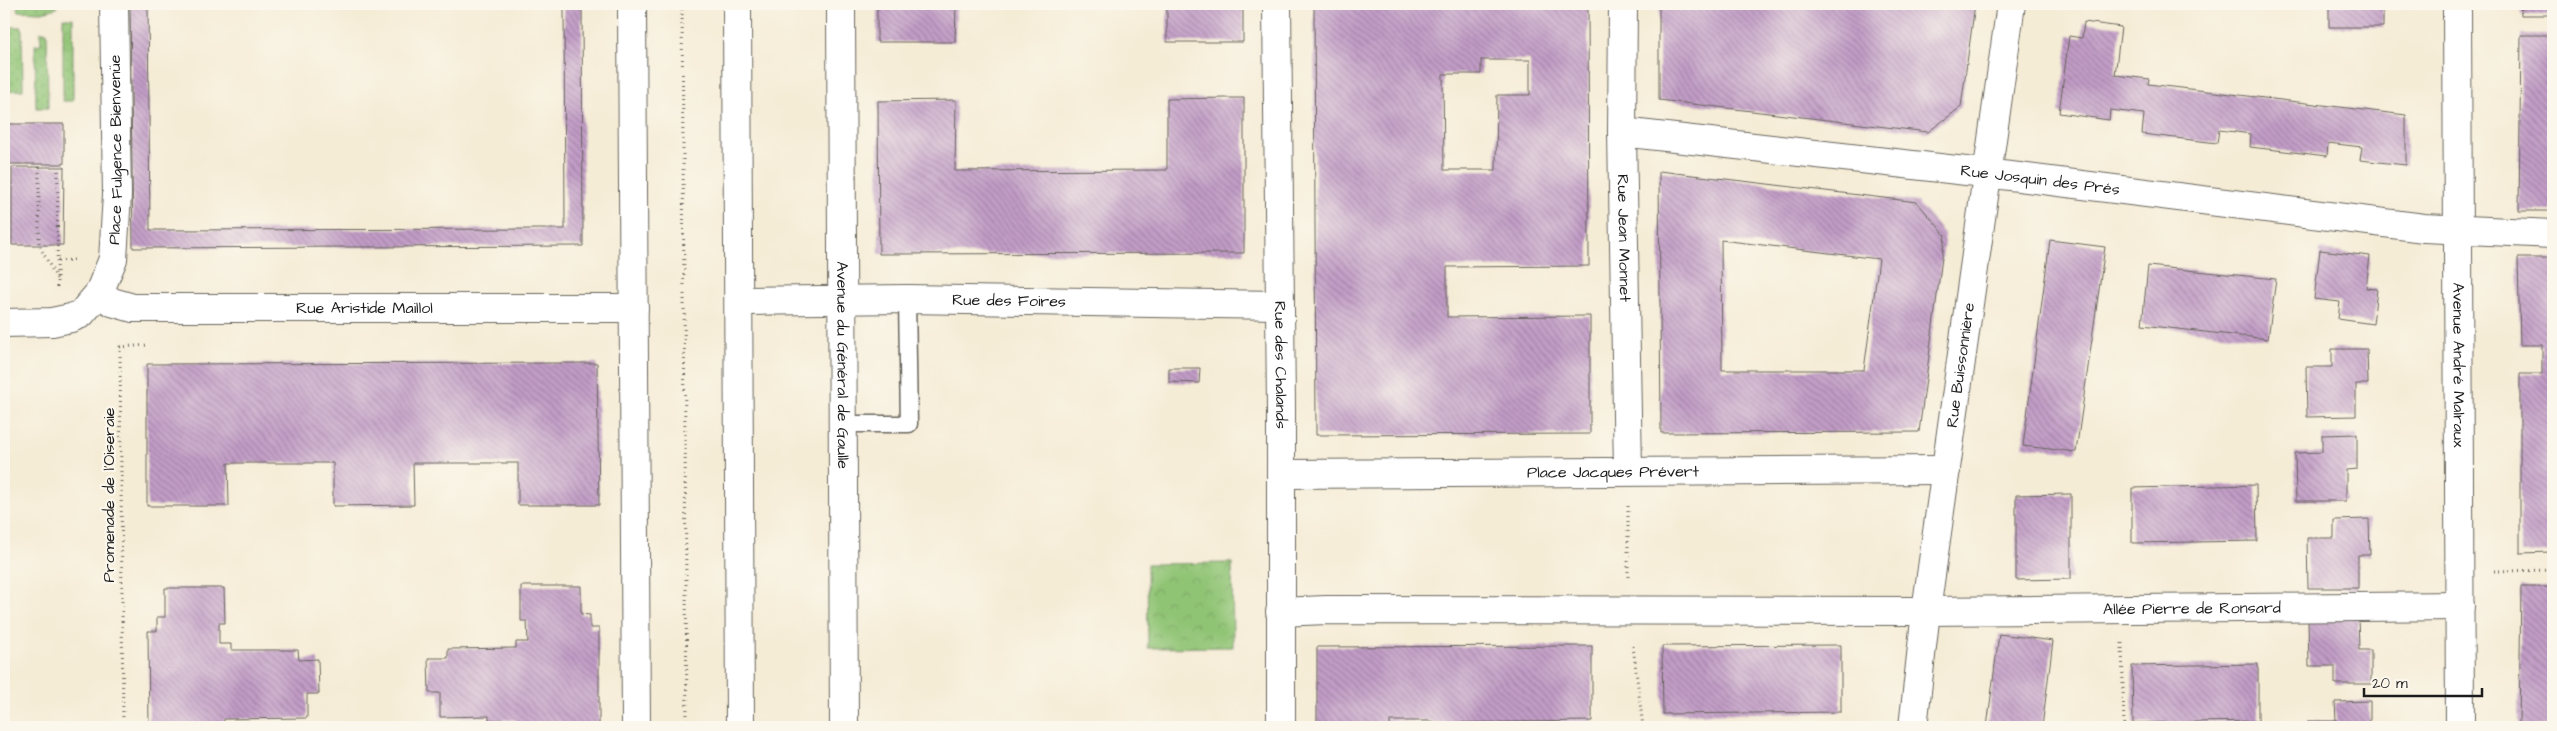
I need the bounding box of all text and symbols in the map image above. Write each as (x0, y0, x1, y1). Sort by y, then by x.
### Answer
street label: Place Fulgence Bienvenüe (103, 54, 129, 245)
street label: Rue Josquin des Prés (1959, 159, 2121, 201)
street label: Rue Jean Monnet (1612, 174, 1636, 303)
street label: Avenue du Général de Gaulle (831, 261, 854, 469)
street label: Avenue André Malraux (2447, 282, 2470, 448)
street label: Rue des Foires (952, 289, 1066, 313)
street label: Rue Aristide Maillol (296, 297, 433, 319)
street label: Rue des Chalands (1269, 301, 1292, 429)
street label: Rue Buissonnière (1941, 301, 1980, 429)
street label: Promenade de l'Oiseraie (98, 407, 120, 582)
street label: Place Jacques Prévert (1527, 460, 1700, 484)
street label: Allée Pierre de Ronsard (2103, 597, 2281, 620)
scale bar (2364, 666, 2482, 698)
text: 20 m (2372, 673, 2408, 694)

